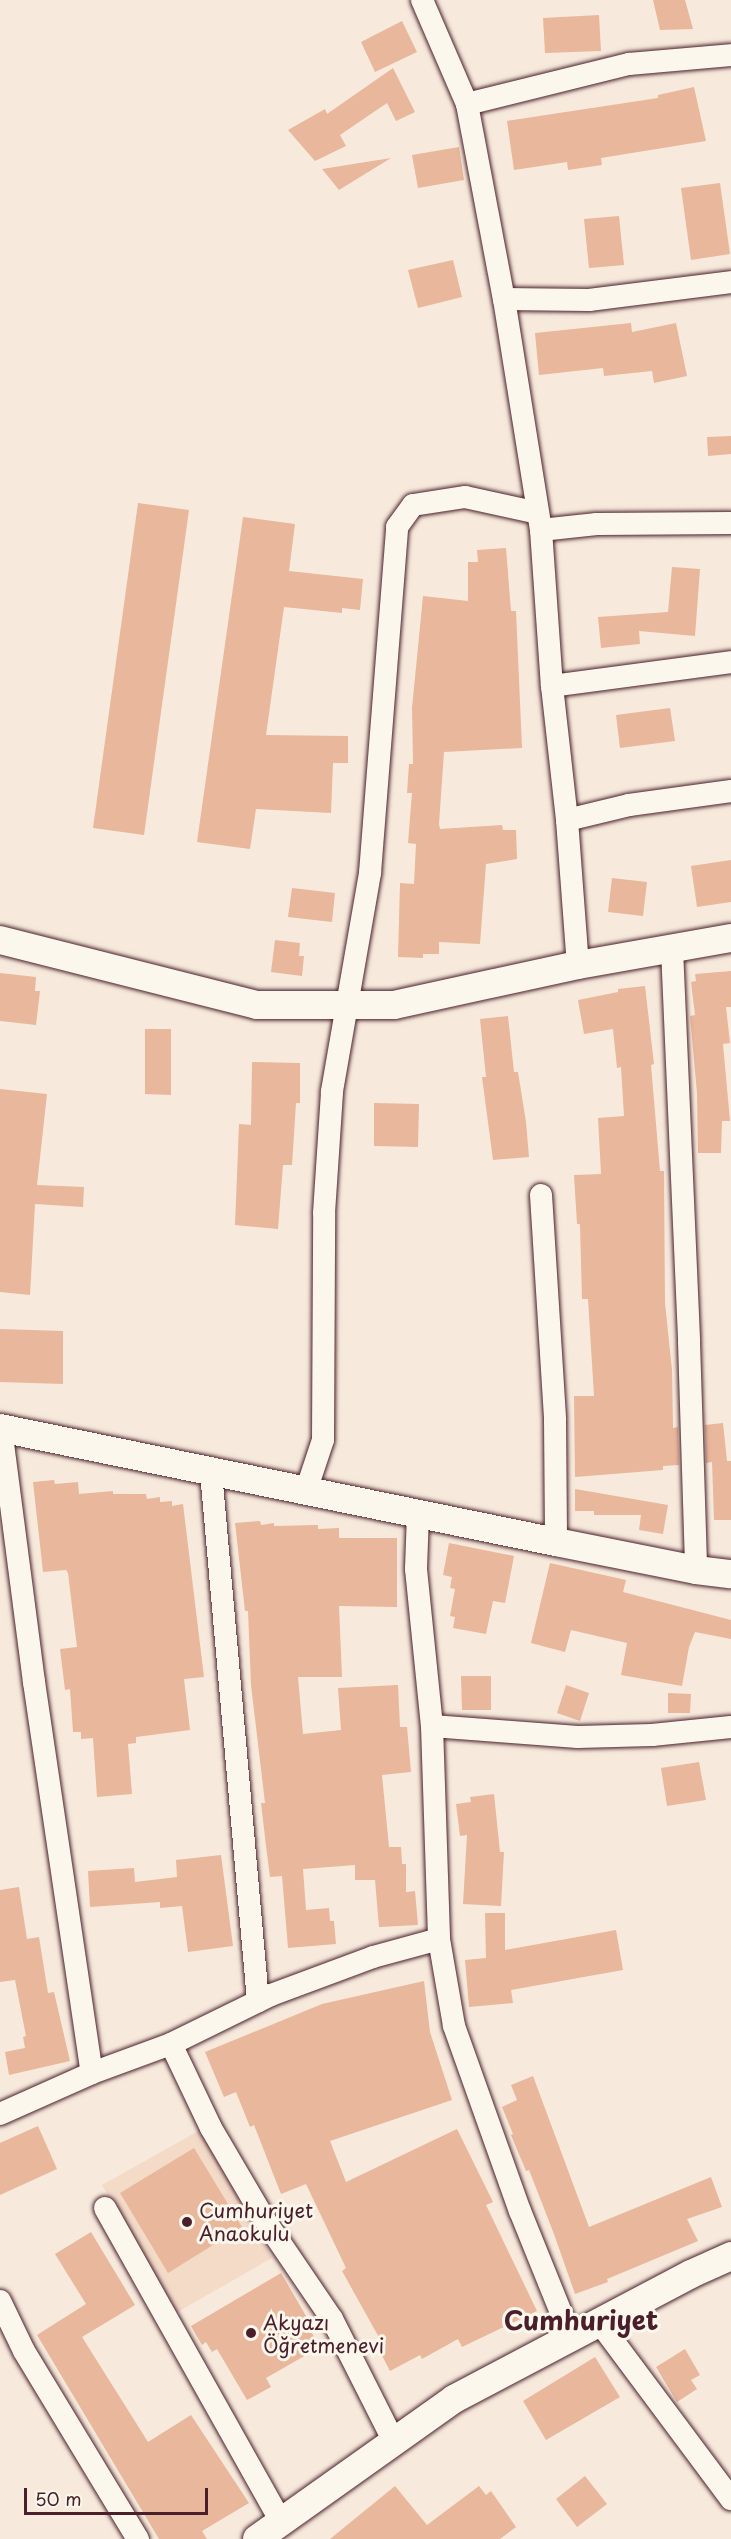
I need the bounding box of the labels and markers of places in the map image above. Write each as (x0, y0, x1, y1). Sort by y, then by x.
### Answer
place label: Cumhuriyet Anaokulu (199, 2198, 313, 2245)
marker: Cumhuriyet Anaokulu (180, 2215, 194, 2229)
place label: Akyazı Öğretmenevi (263, 2310, 384, 2357)
marker: Akyazı Öğretmenevi (244, 2326, 258, 2340)

